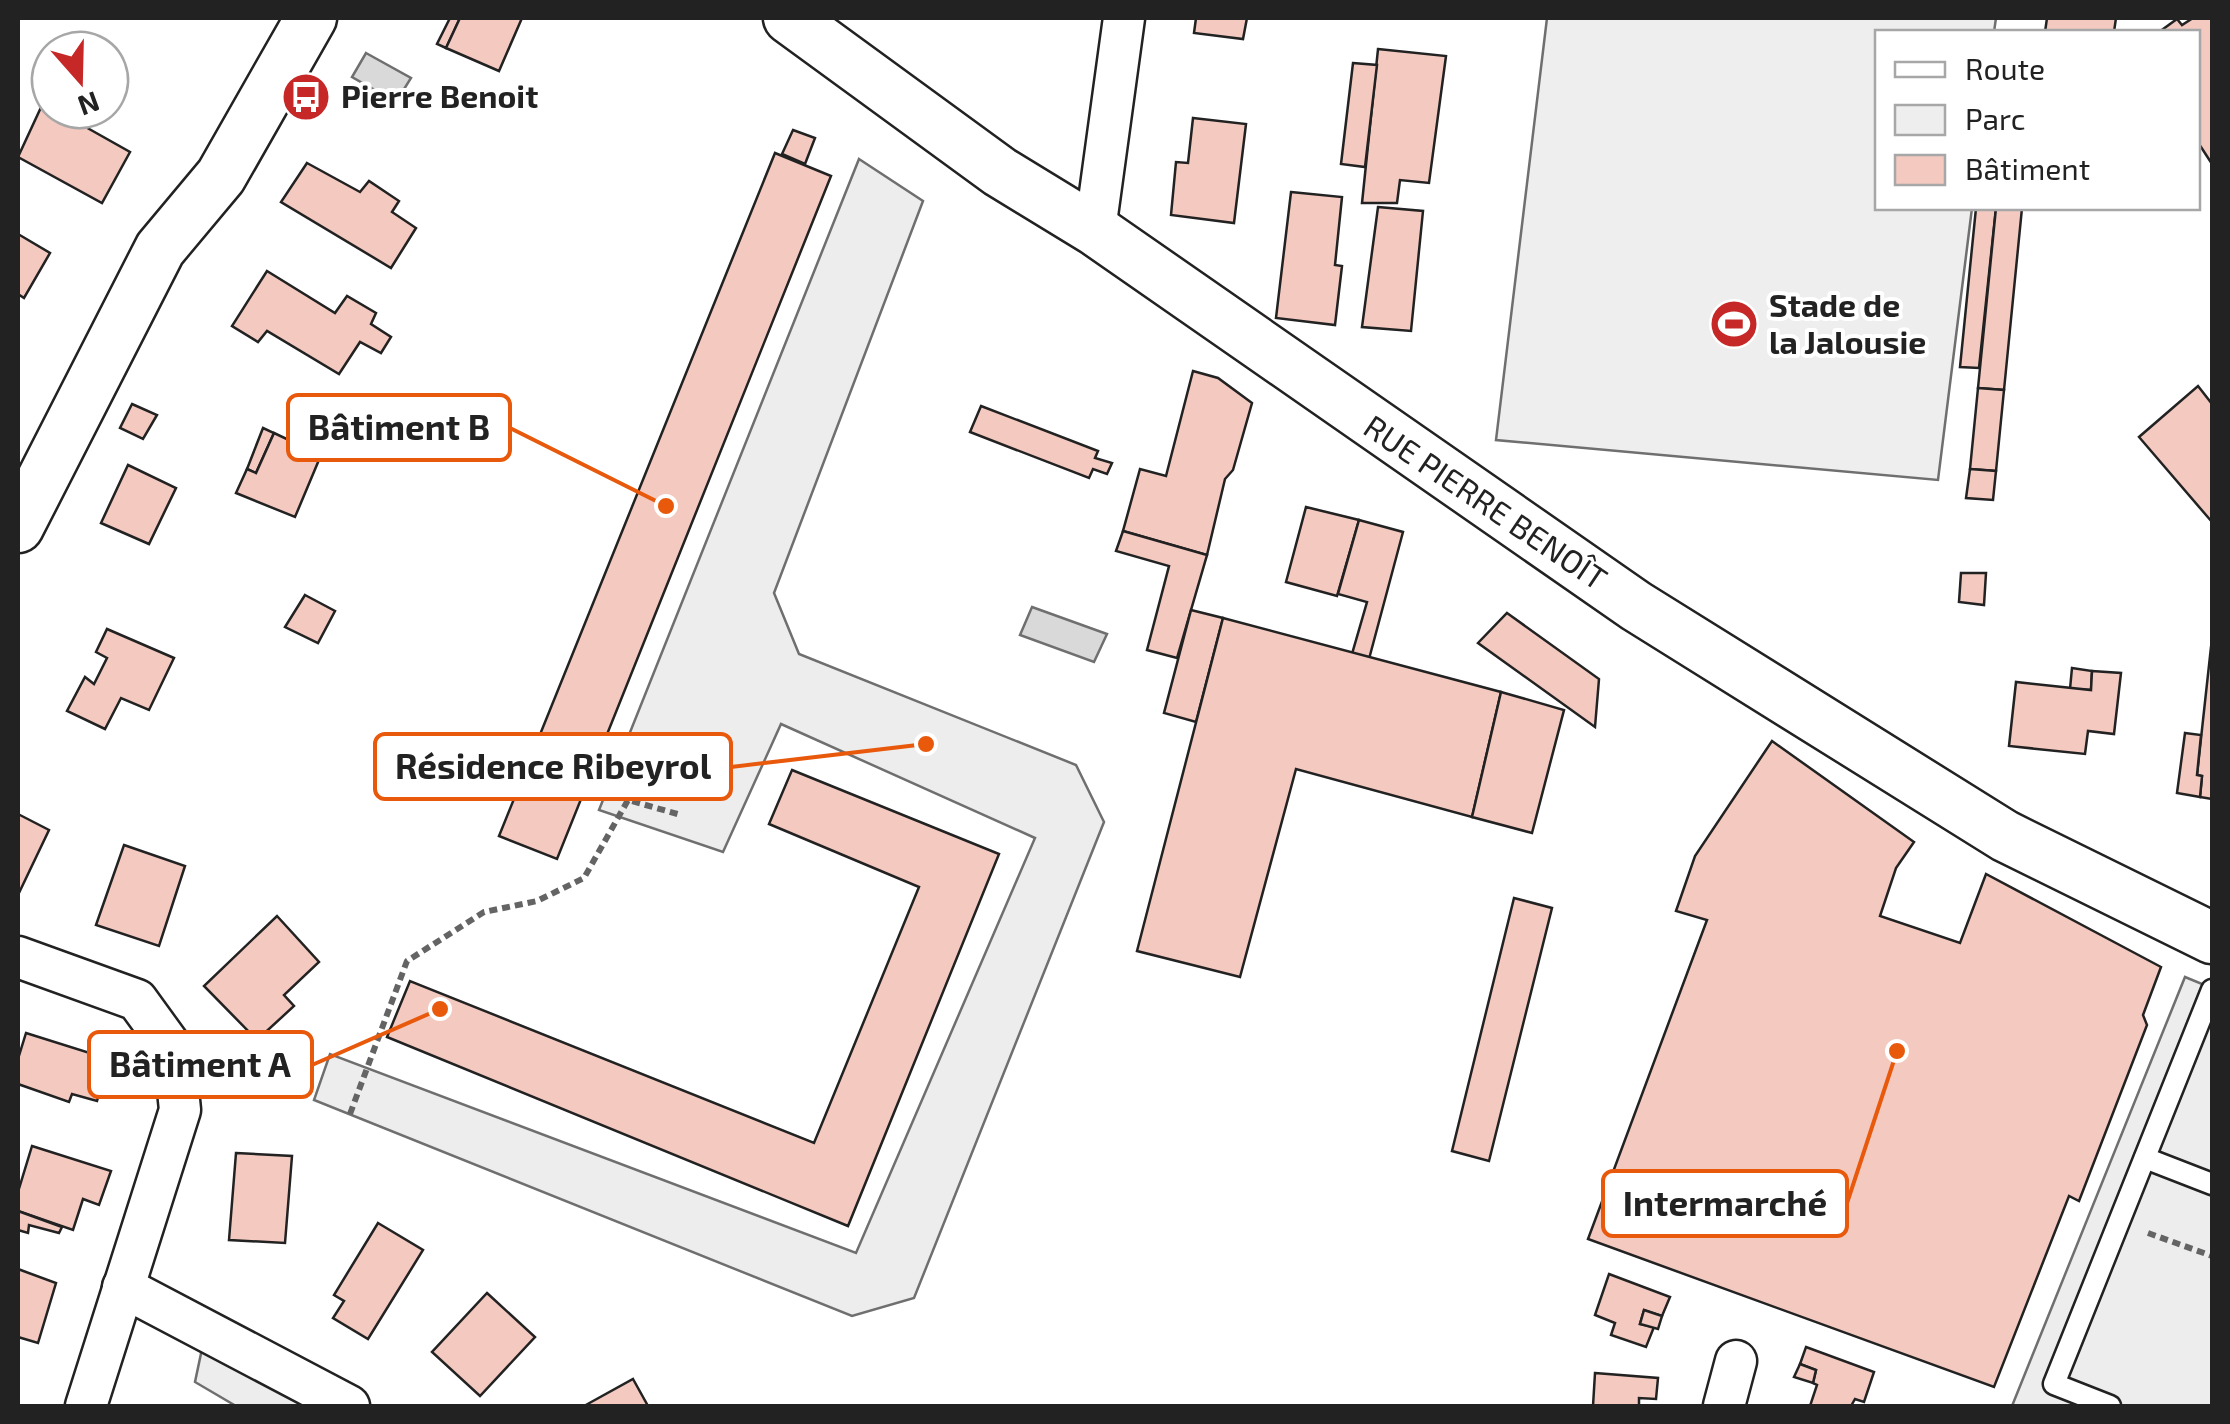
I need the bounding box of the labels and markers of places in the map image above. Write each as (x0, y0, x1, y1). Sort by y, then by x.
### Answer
bus stop icon: Pierre Benoit (280, 71, 332, 123)
place label: Pierre Benoit (341, 76, 538, 114)
place label: Stade de la Jalousie (1769, 285, 1926, 360)
sports icon: Stade de la Jalousie (1708, 298, 1760, 350)
callout: Bâtiment B (288, 395, 510, 460)
callout: Résidence Ribeyrol (375, 734, 731, 799)
callout: Bâtiment A (89, 1032, 312, 1097)
callout: Intermarché (1603, 1171, 1847, 1236)

